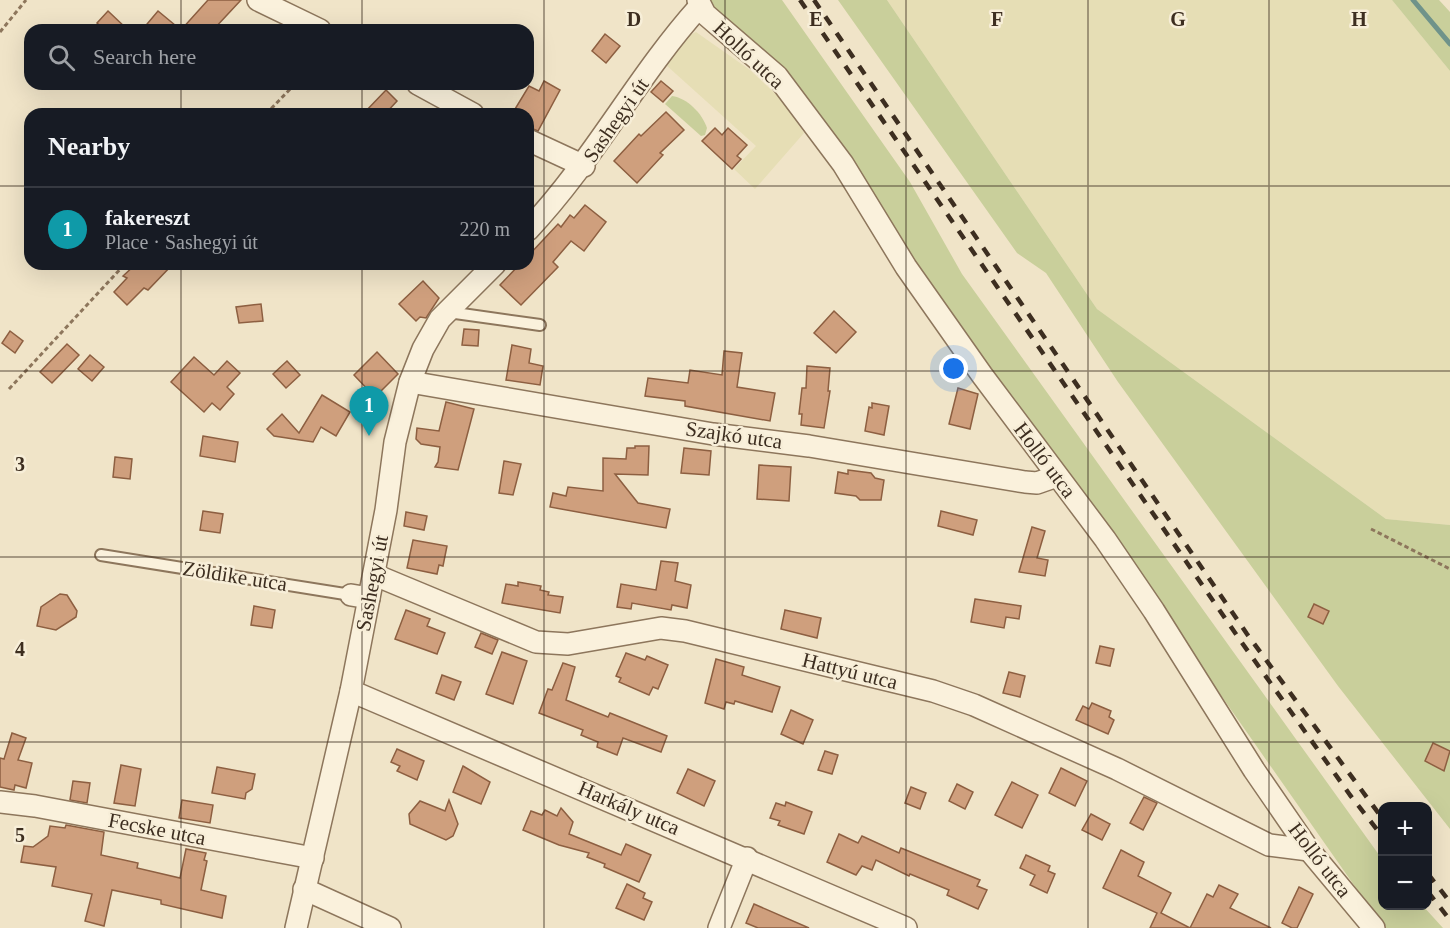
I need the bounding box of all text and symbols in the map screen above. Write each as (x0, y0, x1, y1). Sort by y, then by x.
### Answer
text: D (627, 8, 641, 30)
text: E (809, 8, 823, 30)
text: F (991, 8, 1003, 30)
text: G (1170, 8, 1186, 30)
text: H (1351, 8, 1367, 30)
street label: Holló utca (709, 16, 790, 94)
search box (24, 24, 534, 90)
icon: search (45, 41, 78, 74)
text: Search here (93, 44, 196, 69)
street label: Sashegyi út (578, 73, 654, 167)
text: Nearby (48, 132, 130, 161)
text: fakereszt (105, 205, 190, 230)
text: 1 (63, 218, 73, 240)
text: 220 m (459, 218, 510, 240)
text: Place · Sashegyi út (105, 231, 258, 253)
your location (939, 354, 968, 383)
pin: 1 (350, 386, 388, 436)
street label: Szajkó utca (684, 416, 785, 454)
street label: Holló utca (1009, 418, 1081, 503)
text: 3 (15, 453, 25, 475)
street label: Sashegyi út (351, 533, 393, 633)
street label: Zöldike utca (181, 556, 290, 596)
text: 4 (15, 638, 25, 660)
street label: Hattyú utca (800, 648, 901, 695)
street label: Harkály utca (575, 776, 684, 840)
map controls (1378, 802, 1432, 910)
button: + (1378, 802, 1432, 856)
street label: Fecske utca (106, 808, 208, 850)
street label: Holló utca (1283, 818, 1357, 903)
text: 5 (15, 824, 25, 846)
button: − (1378, 856, 1432, 910)

